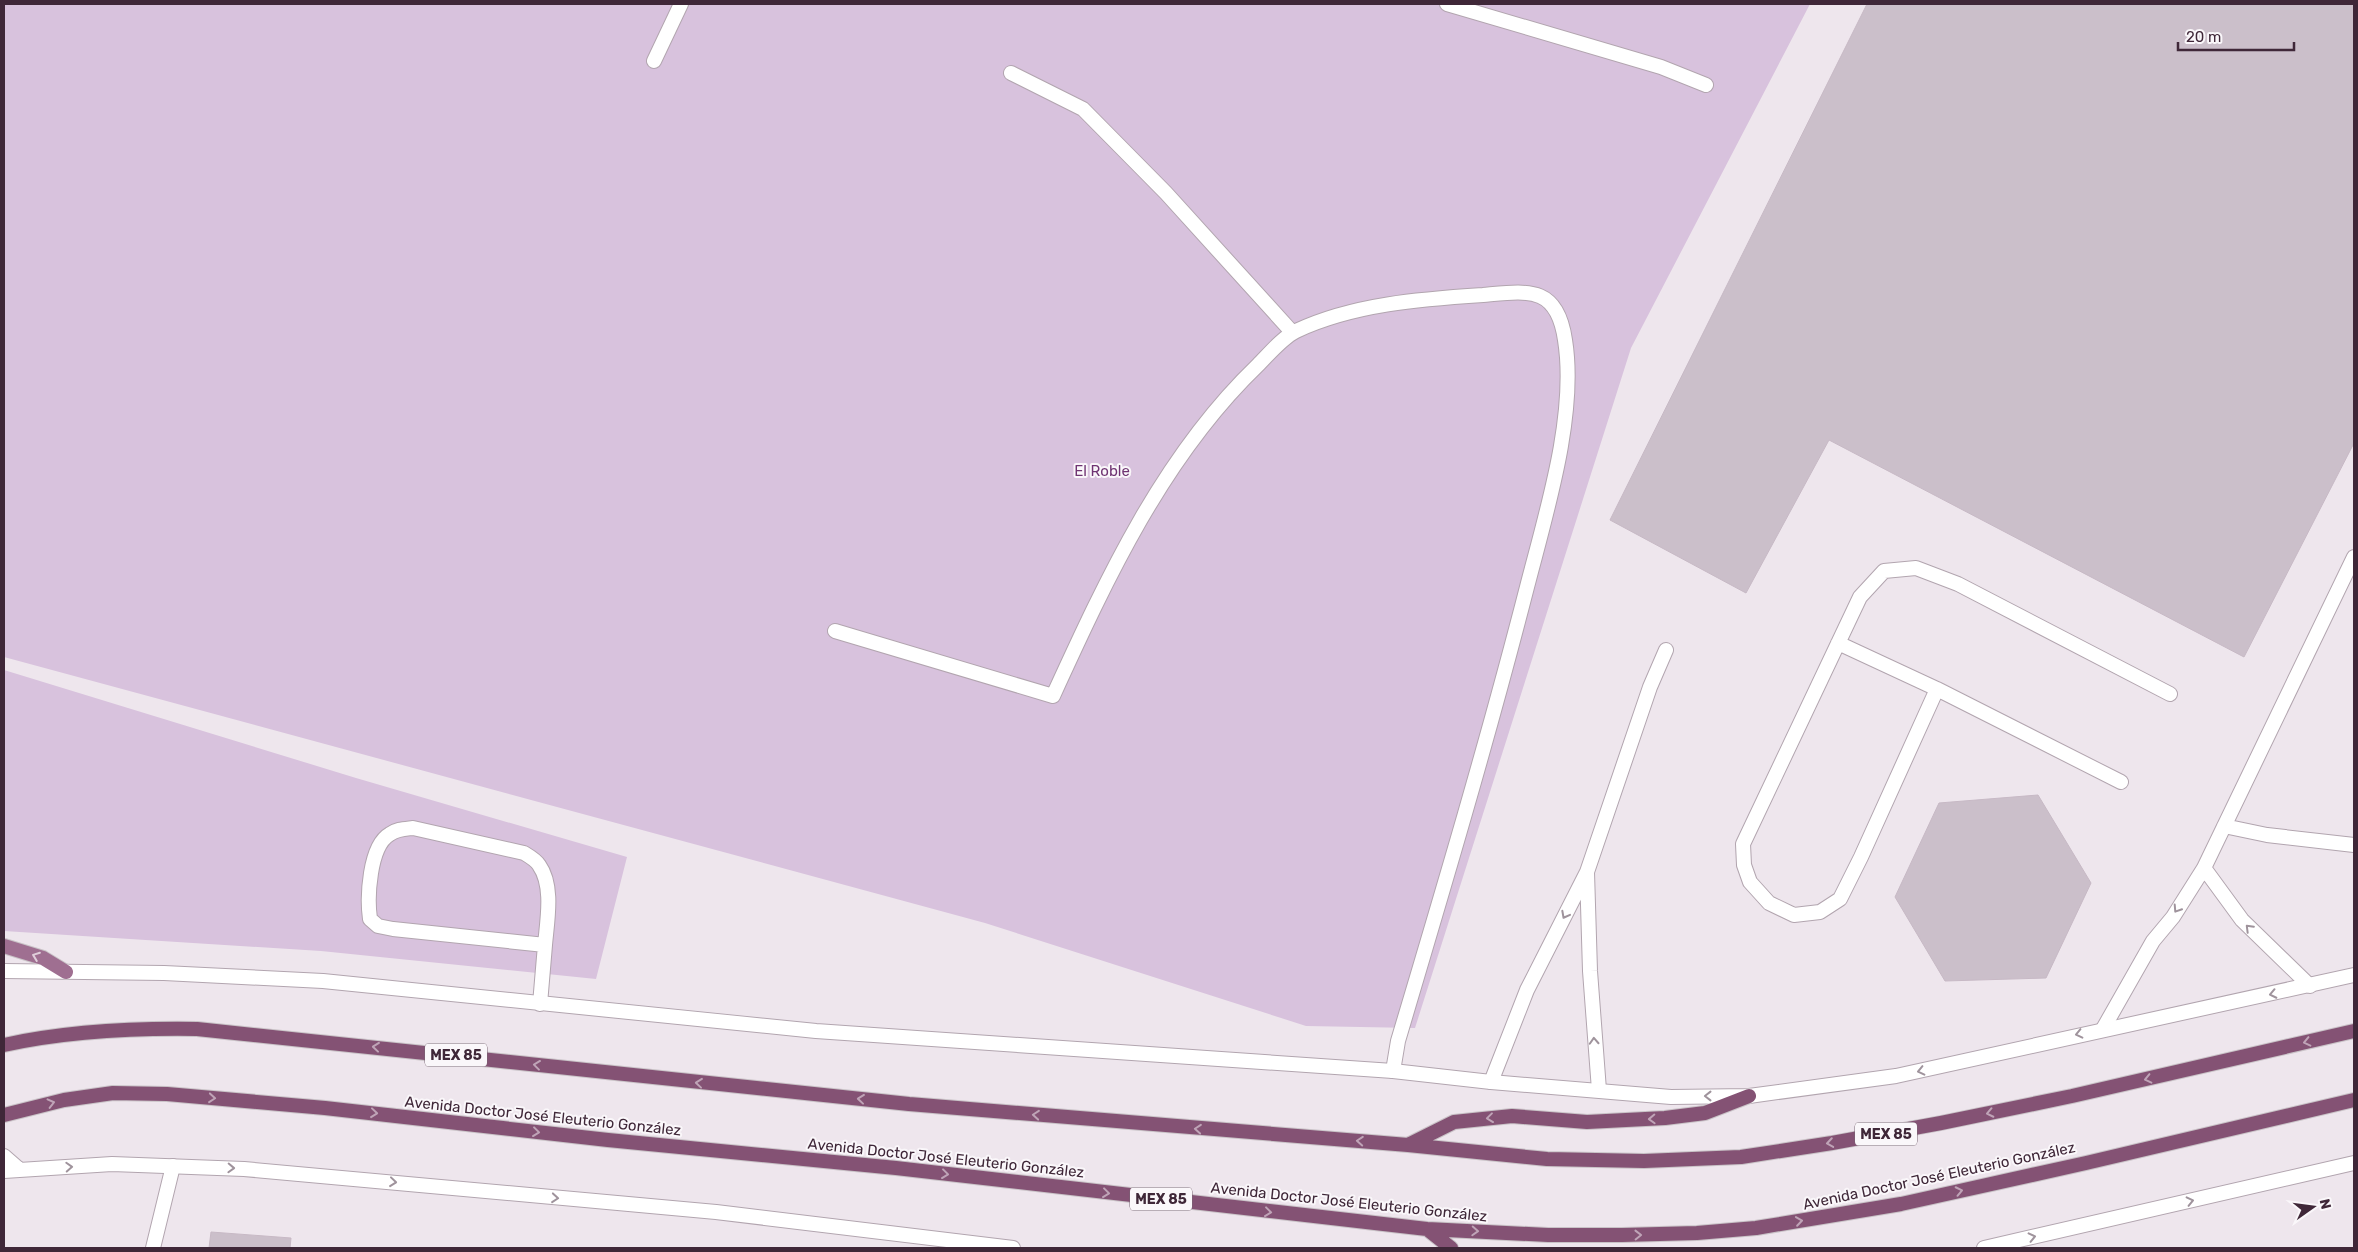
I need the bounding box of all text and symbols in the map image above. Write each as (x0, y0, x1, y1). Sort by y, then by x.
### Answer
scale bar (2178, 20, 2294, 52)
text: 20 m (2186, 28, 2221, 46)
park label: El Roble (1074, 462, 1130, 480)
one-way arrow (2174, 904, 2184, 913)
one-way arrow (1561, 910, 1571, 919)
one-way arrow (2246, 925, 2255, 934)
one-way arrow (32, 952, 41, 962)
one-way arrow (2268, 988, 2277, 998)
one-way arrow (2075, 1028, 2084, 1039)
one-way arrow (2302, 1036, 2311, 1047)
one-way arrow (1588, 1037, 1599, 1045)
one-way arrow (372, 1042, 380, 1053)
road number: MEX 85 (425, 1044, 487, 1066)
one-way arrow (533, 1060, 541, 1071)
one-way arrow (1917, 1065, 1926, 1076)
one-way arrow (2144, 1073, 2153, 1083)
one-way arrow (695, 1077, 703, 1088)
one-way arrow (1704, 1091, 1712, 1101)
one-way arrow (209, 1093, 217, 1104)
street label: Avenida Doctor José Eleuterio González (404, 1093, 682, 1140)
one-way arrow (856, 1094, 864, 1105)
one-way arrow (47, 1098, 56, 1109)
one-way arrow (1985, 1107, 1994, 1118)
one-way arrow (371, 1108, 379, 1119)
one-way arrow (1031, 1110, 1039, 1121)
one-way arrow (1485, 1112, 1493, 1123)
one-way arrow (1647, 1113, 1655, 1124)
road number: MEX 85 (1855, 1122, 1917, 1146)
one-way arrow (1193, 1123, 1201, 1134)
one-way arrow (532, 1126, 540, 1137)
street label: Avenida Doctor José Eleuterio González (807, 1135, 1085, 1182)
one-way arrow (1355, 1136, 1363, 1147)
street label: Avenida Doctor José Eleuterio González (1801, 1138, 2077, 1214)
one-way arrow (1826, 1138, 1834, 1148)
one-way arrow (65, 1161, 73, 1172)
one-way arrow (228, 1163, 236, 1174)
one-way arrow (941, 1168, 949, 1179)
one-way arrow (390, 1177, 398, 1188)
street label: Avenida Doctor José Eleuterio González (1210, 1179, 1488, 1226)
north arrow (2288, 1182, 2338, 1232)
one-way arrow (1954, 1186, 1963, 1197)
one-way arrow (1103, 1187, 1111, 1198)
road number: MEX 85 (1130, 1188, 1192, 1210)
one-way arrow (551, 1192, 559, 1203)
one-way arrow (2186, 1196, 2195, 1207)
text: N (2316, 1197, 2335, 1211)
one-way arrow (1264, 1206, 1272, 1217)
one-way arrow (1795, 1217, 1804, 1227)
one-way arrow (1471, 1226, 1479, 1237)
one-way arrow (1634, 1230, 1642, 1240)
one-way arrow (2027, 1232, 2036, 1243)

